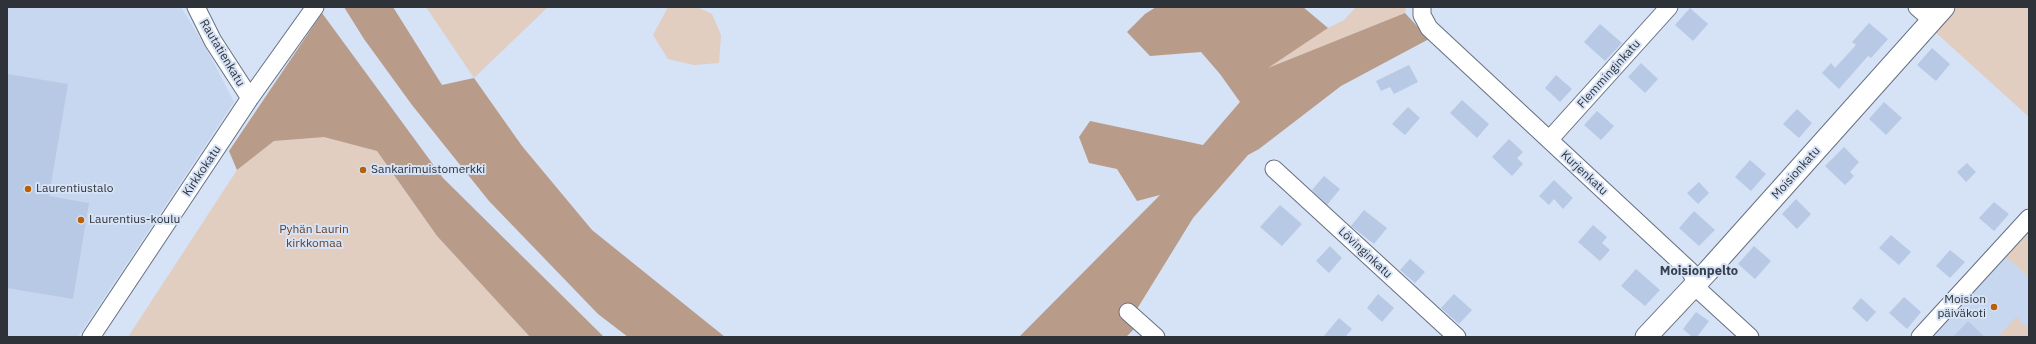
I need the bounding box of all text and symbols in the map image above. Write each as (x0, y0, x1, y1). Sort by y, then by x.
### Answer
street label: Rautatienkatu (196, 17, 248, 89)
street label: Flemminginkatu (1574, 37, 1644, 111)
street label: Kirkkokatu (180, 143, 224, 199)
street label: Moisionkatu (1769, 144, 1823, 202)
street label: Kurjenkatu (1558, 148, 1610, 198)
place label: Sankarimuistomerkki (371, 163, 485, 177)
marker: Sankarimuistomerkki (358, 165, 368, 175)
place label: Laurentiustalo (36, 182, 113, 196)
marker: Laurentiustalo (23, 184, 33, 194)
place label: Laurentius-koulu (89, 213, 180, 227)
marker: Laurentius-koulu (76, 215, 86, 225)
park label: Pyhän Laurin kirkkomaa (279, 223, 349, 251)
street label: Lövinginkatu (1335, 225, 1395, 281)
district label: Moisionpelto (1660, 263, 1738, 279)
place label: Moision päiväkoti (1937, 293, 1986, 321)
marker: Moision päiväkoti (1989, 302, 1999, 312)

